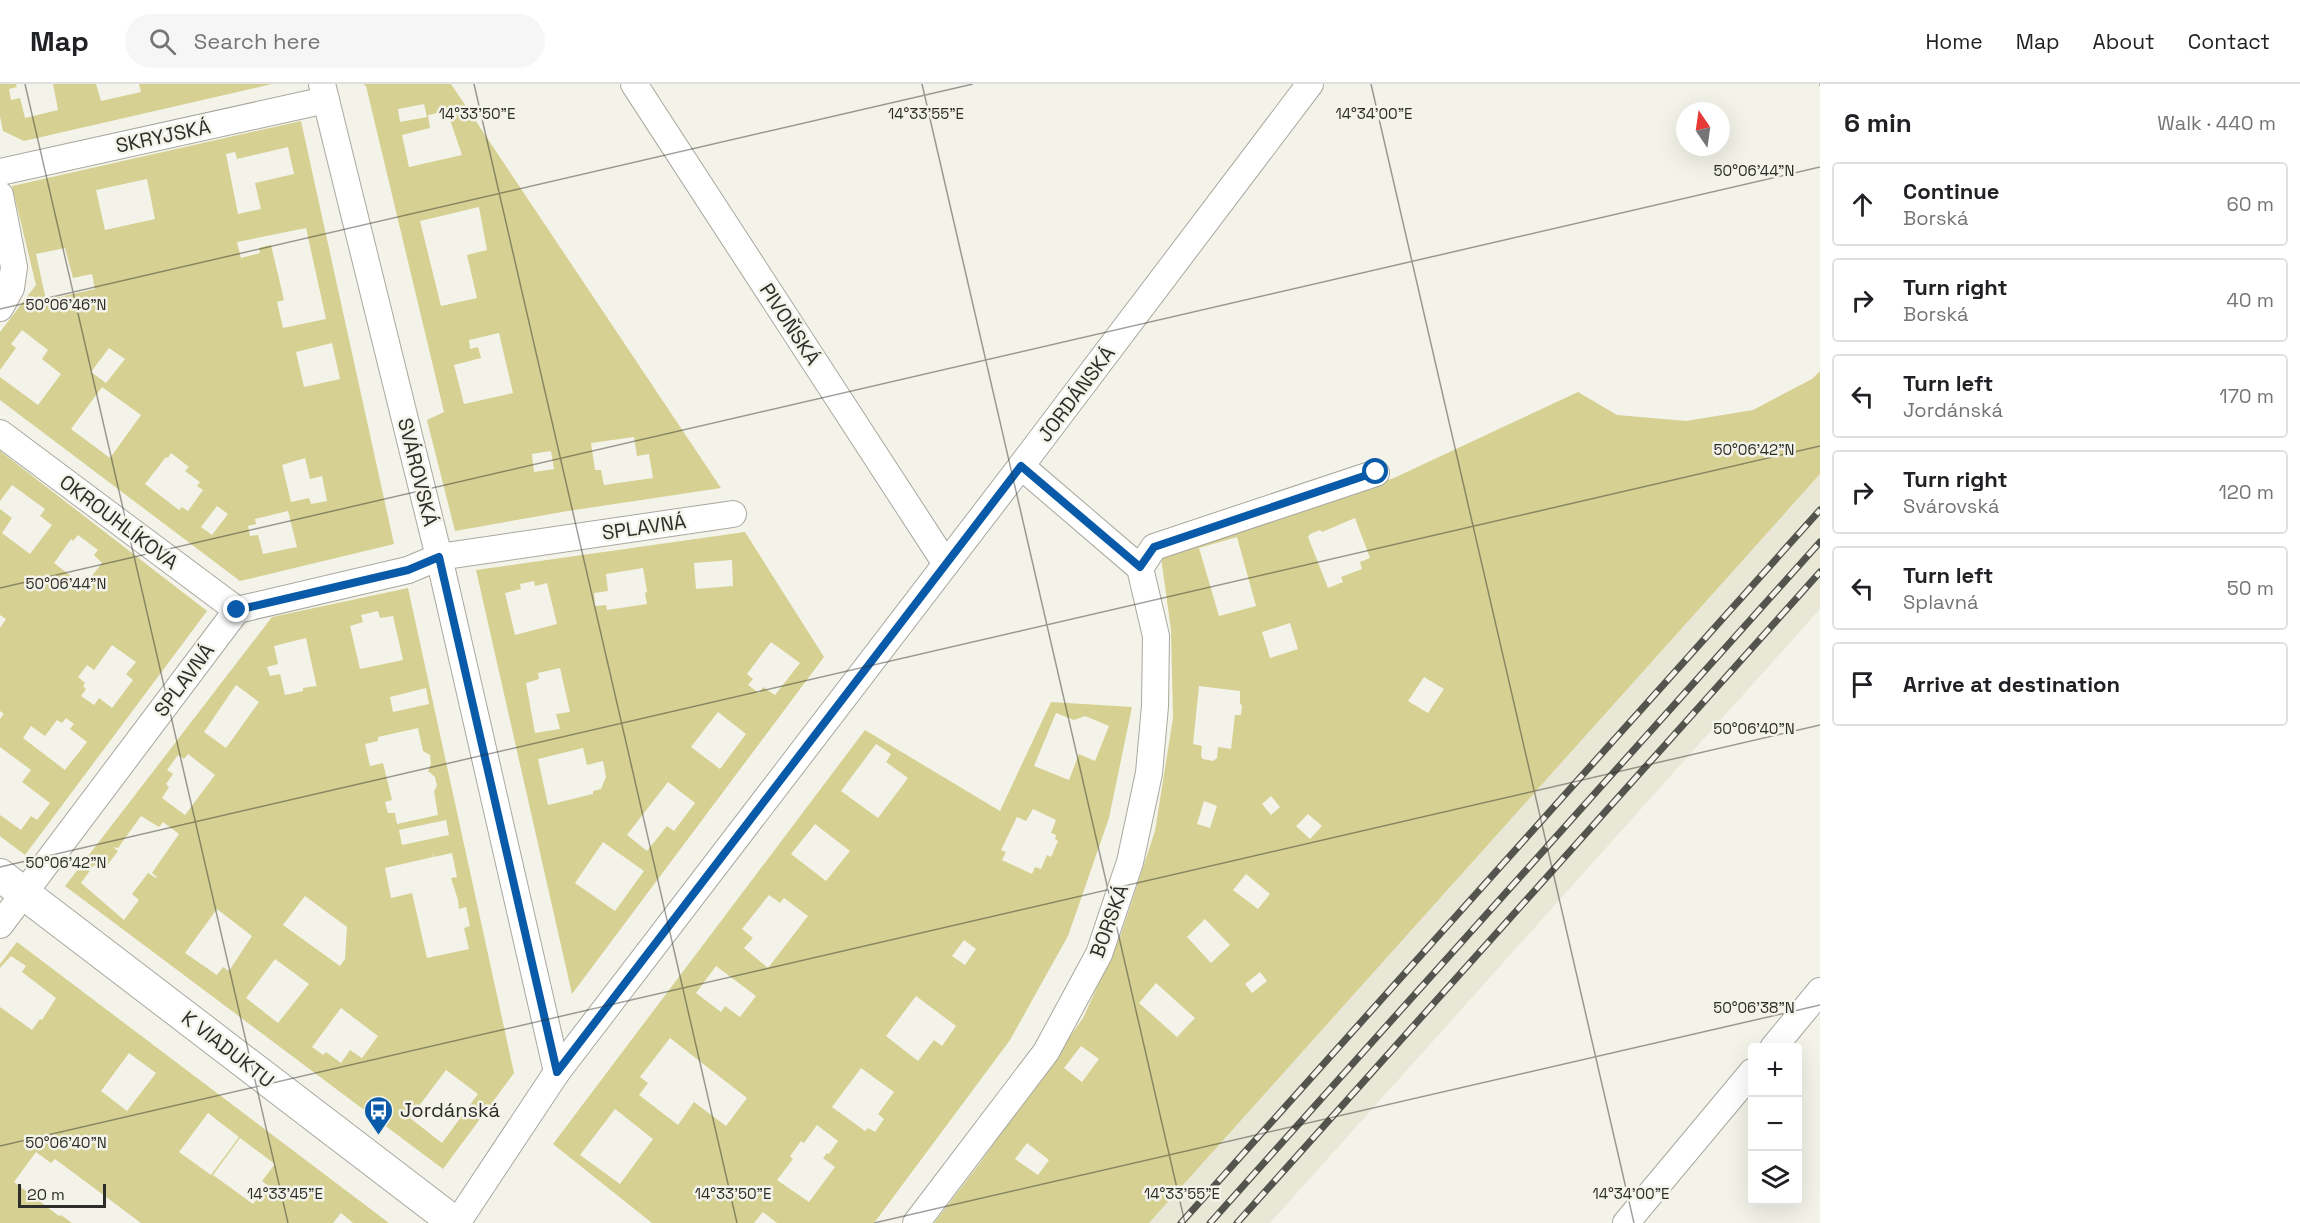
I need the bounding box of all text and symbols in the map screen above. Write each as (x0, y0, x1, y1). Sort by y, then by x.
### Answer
search box (125, 14, 545, 68)
text: Map (30, 23, 89, 59)
icon: search (146, 25, 179, 58)
text: Search here (194, 27, 321, 55)
text: Home (1925, 28, 1983, 55)
text: Map (2016, 28, 2060, 55)
text: About (2093, 28, 2155, 55)
text: Contact (2188, 28, 2270, 55)
north arrow (1676, 102, 1730, 156)
text: 14°33'50"E (439, 104, 515, 123)
text: 14°33'55"E (888, 104, 964, 123)
text: 14°34'00"E (1335, 104, 1413, 123)
text: 6 min (1844, 106, 1912, 140)
text: Walk · 440 m (2157, 110, 2276, 136)
street label: SKRYJSKÁ (113, 113, 213, 159)
text: 50°06'44"N (1714, 161, 1794, 180)
text: Continue (1903, 177, 1999, 205)
icon: ahead (1846, 188, 1879, 221)
text: 60 m (2227, 191, 2274, 217)
text: Borská (1903, 205, 1969, 231)
text: Turn right (1903, 273, 2008, 301)
street label: PIVOŇSKÁ (754, 278, 826, 370)
icon: right (1846, 284, 1879, 317)
text: 40 m (2226, 287, 2274, 313)
text: 50°06'46"N (25, 295, 107, 314)
text: Borská (1903, 301, 1969, 327)
street label: JORDÁNSKÁ (1031, 340, 1121, 447)
text: Turn left (1903, 369, 1993, 397)
icon: left (1846, 380, 1879, 413)
text: 170 m (2219, 383, 2274, 409)
text: Jordánská (1903, 397, 2003, 423)
street label: SVÁROVSKÁ (392, 415, 444, 529)
text: 50°06'42"N (1713, 440, 1795, 459)
route start (1362, 458, 1388, 484)
text: Turn right (1903, 465, 2008, 493)
street label: OKROUHLÍKOVA (54, 469, 184, 575)
icon: right (1846, 476, 1879, 509)
text: 120 m (2218, 479, 2274, 505)
text: Svárovská (1903, 493, 1999, 519)
street label: SPLAVNÁ (600, 508, 688, 546)
text: Turn left (1903, 561, 1993, 589)
icon: left (1846, 572, 1879, 605)
text: 50°06'44"N (26, 574, 106, 593)
text: 50 m (2227, 575, 2274, 601)
text: Splavná (1903, 589, 1979, 615)
route end (223, 596, 249, 622)
street label: SPLAVNÁ (148, 638, 220, 722)
icon: arrive (1846, 668, 1879, 701)
text: Arrive at destination (1903, 670, 2120, 698)
text: 50°06'40"N (1713, 719, 1795, 738)
text: 50°06'42"N (25, 853, 107, 872)
street label: BORSKÁ (1084, 880, 1134, 961)
text: 50°06'38"N (1713, 998, 1795, 1017)
street label: K VIADUKTU (176, 1005, 280, 1093)
map controls (1748, 1043, 1802, 1205)
button: + (1748, 1043, 1802, 1097)
bus stop icon: Jordánská (363, 1094, 395, 1136)
place label: Jordánská (400, 1097, 500, 1123)
button: − (1748, 1097, 1802, 1151)
text: 50°06'40"N (25, 1133, 107, 1152)
button: layers (1748, 1151, 1802, 1205)
scale bar (18, 1181, 106, 1208)
text: 20 m (27, 1184, 65, 1205)
text: 14°33'45"E (247, 1184, 323, 1203)
text: 14°33'50"E (695, 1184, 771, 1203)
text: 14°33'55"E (1144, 1184, 1220, 1203)
text: 14°34'00"E (1592, 1184, 1670, 1203)

